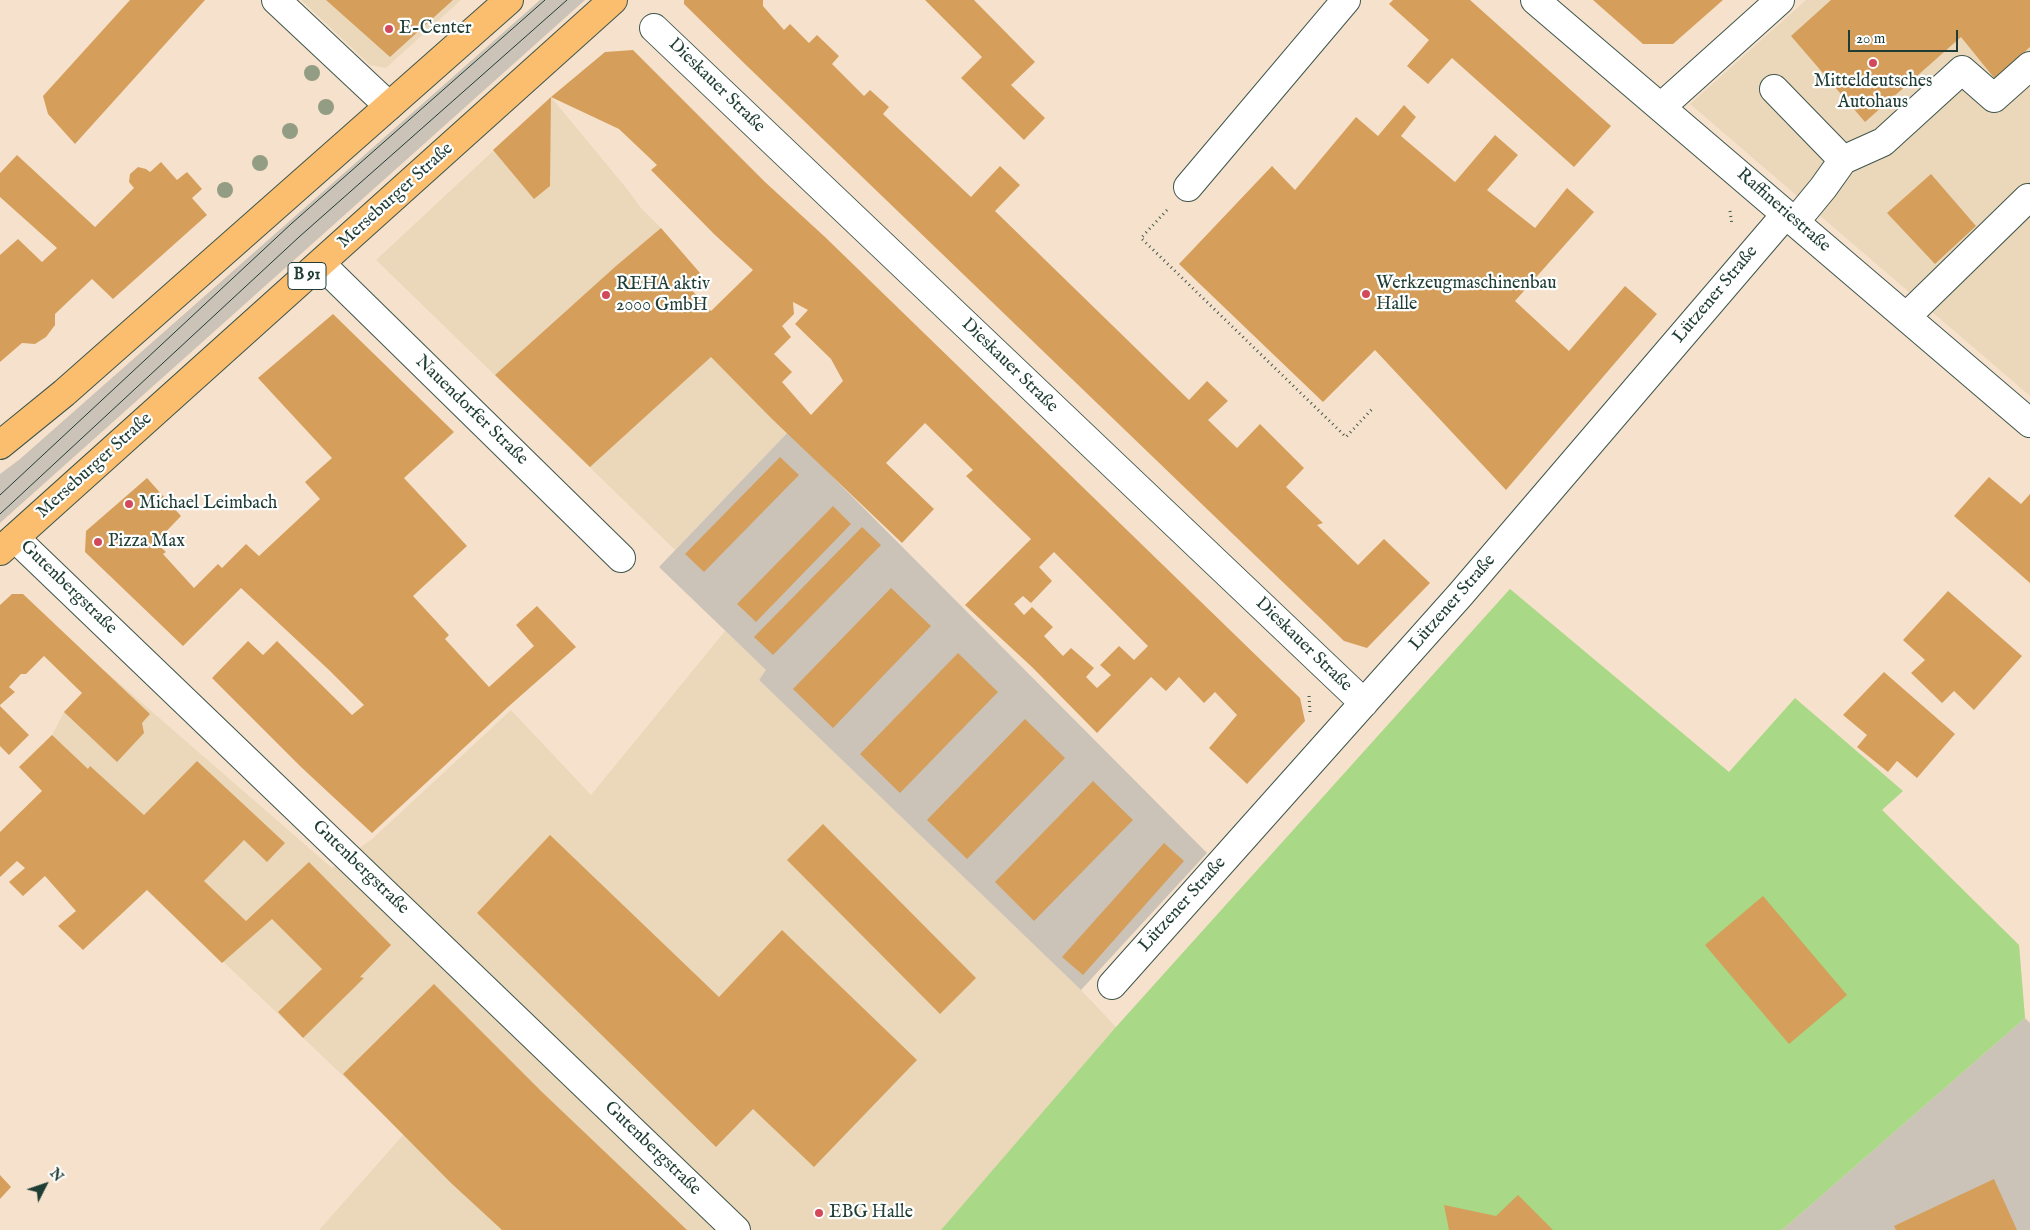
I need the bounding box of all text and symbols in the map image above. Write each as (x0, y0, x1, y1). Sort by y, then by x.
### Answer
place label: E-Center (399, 18, 472, 40)
scale bar (1850, 20, 1960, 52)
marker: E-Center (383, 23, 395, 35)
text: 20 m (1856, 29, 1885, 48)
street label: Dieskauer Straße (663, 34, 769, 138)
marker: Mitteldeutsches Autohaus (1867, 57, 1879, 69)
place label: Mitteldeutsches Autohaus (1814, 71, 1932, 114)
street label: Merseburger Straße (334, 139, 458, 253)
street label: Raffineriestraße (1732, 164, 1834, 258)
street label: Lützener Straße (1669, 242, 1763, 348)
road number: B 91 (288, 262, 326, 290)
place label: Werkzeugmaschinenbau Halle (1376, 273, 1557, 316)
place label: REHA aktiv 2000 GmbH (616, 274, 710, 316)
marker: Werkzeugmaschinenbau Halle (1360, 288, 1372, 300)
marker: REHA aktiv 2000 GmbH (600, 289, 612, 301)
street label: Dieskauer Straße (956, 314, 1062, 418)
street label: Nauendorfer Straße (410, 352, 532, 470)
street label: Merseburger Straße (33, 409, 157, 523)
place label: Michael Leimbach (139, 493, 277, 515)
marker: Michael Leimbach (123, 498, 135, 510)
place label: Pizza Max (108, 531, 185, 553)
street label: Gutenbergstraße (15, 536, 121, 640)
marker: Pizza Max (92, 536, 104, 548)
street label: Lützener Straße (1405, 550, 1501, 656)
street label: Dieskauer Straße (1250, 593, 1356, 697)
street label: Gutenbergstraße (307, 816, 413, 920)
street label: Lützener Straße (1135, 853, 1231, 957)
street label: Gutenbergstraße (599, 1097, 705, 1201)
north arrow (20, 1160, 70, 1210)
text: N (46, 1165, 67, 1186)
place label: EBG Halle (829, 1202, 913, 1224)
marker: EBG Halle (813, 1207, 825, 1219)

